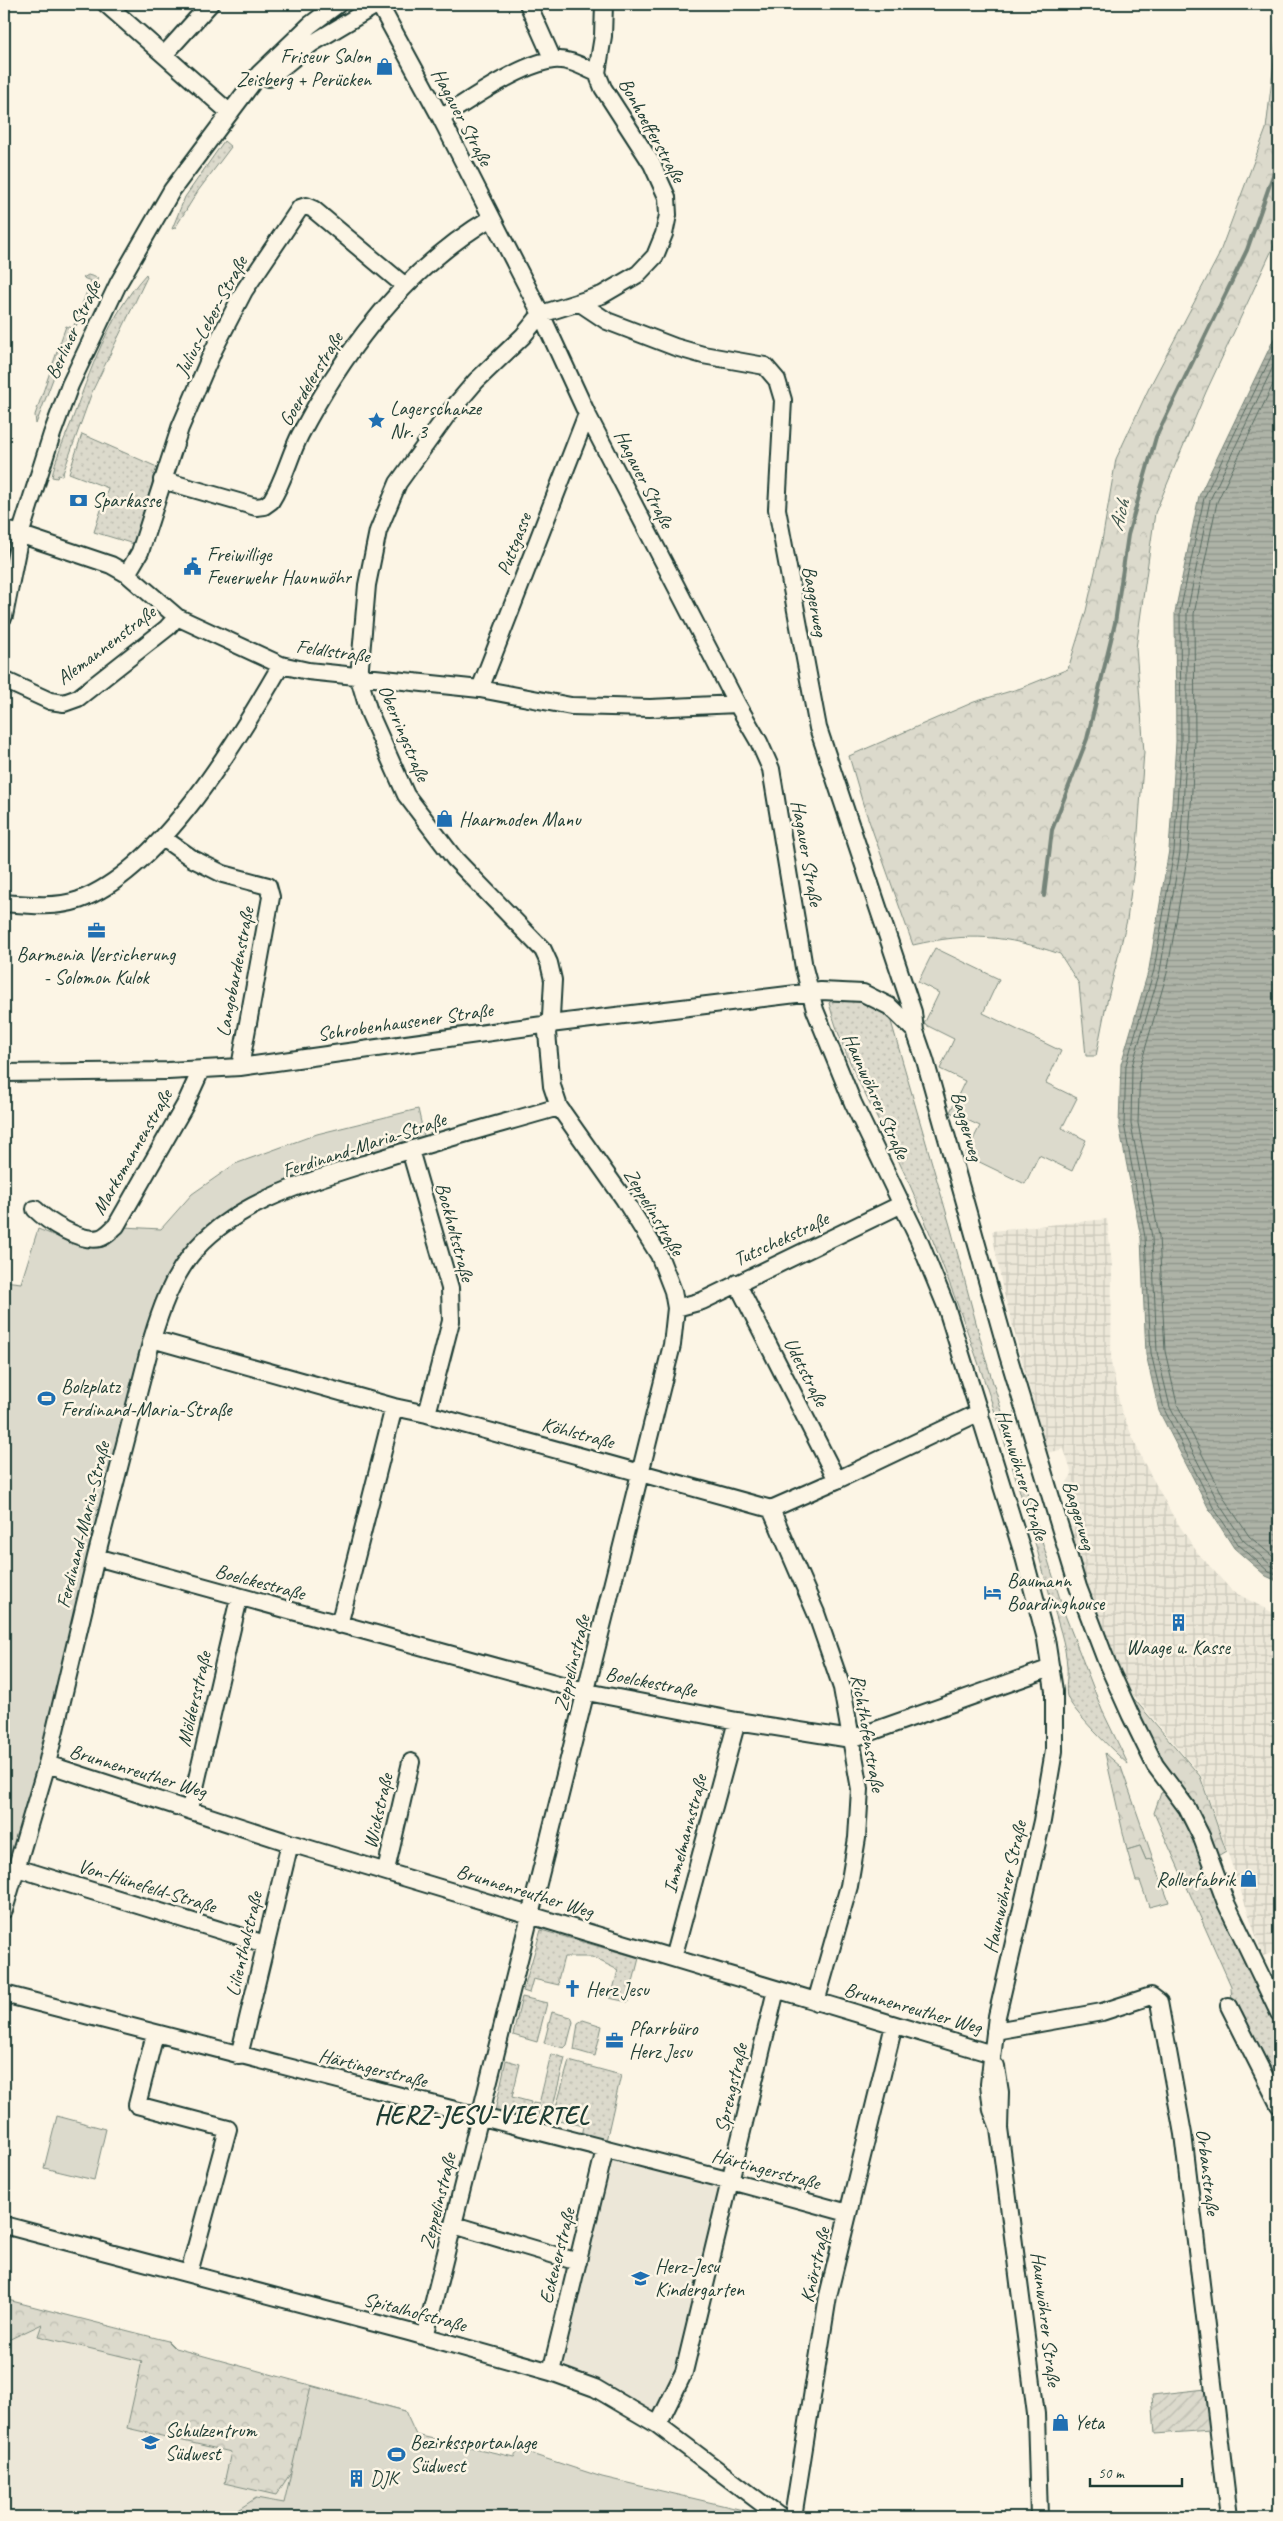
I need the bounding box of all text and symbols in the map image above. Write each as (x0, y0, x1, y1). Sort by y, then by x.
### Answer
place label: Friseur Salon Zeisberg + Perücken (236, 44, 372, 92)
shop icon: Friseur Salon Zeisberg + Perücken (375, 57, 395, 77)
street label: Hagauer Straße (426, 64, 499, 171)
street label: Bonhoefferstraße (613, 73, 692, 188)
street label: Julius-Leber-Straße (168, 250, 254, 381)
street label: Berliner Straße (39, 276, 107, 383)
street label: Goerdelerstraße (273, 326, 350, 430)
place label: Lagerschanze Nr. 3 (390, 396, 483, 444)
place icon: Lagerschanze Nr. 3 (366, 410, 386, 430)
street label: Hagauer Straße (609, 426, 680, 534)
place label: Sparkasse (92, 488, 162, 513)
bank icon: Sparkasse (68, 490, 88, 510)
water label: Aich (1102, 495, 1136, 534)
street label: Puttgasse (491, 508, 538, 579)
place label: Freiwillige Feuerwehr Haunwöhr (207, 542, 353, 590)
public building icon: Freiwillige Feuerwehr Haunwöhr (183, 556, 203, 576)
street label: Baggerweg (797, 564, 834, 640)
street label: Alemannenstraße (52, 599, 162, 690)
street label: Feldlstraße (295, 633, 373, 669)
street label: Oberringstraße (372, 681, 436, 787)
street label: Hagauer Straße (785, 798, 829, 909)
place label: Haarmoden Manu (459, 807, 582, 832)
shop icon: Haarmoden Manu (435, 809, 455, 829)
street label: Langobardenstraße (210, 904, 260, 1039)
office icon: Barmenia Versicherung - Solomon Kulok (86, 920, 106, 940)
place label: Barmenia Versicherung - Solomon Kulok (17, 942, 176, 990)
street label: Schrobenhausener Straße (316, 997, 496, 1047)
street label: Haunwöhrer Straße (837, 1029, 916, 1164)
street label: Markomannenstraße (86, 1084, 179, 1219)
street label: Baggerweg (945, 1088, 989, 1165)
street label: Ferdinand-Maria-Straße (279, 1106, 450, 1183)
street label: Zeppelinstraße (618, 1164, 691, 1262)
street label: Bockholtstraße (430, 1180, 481, 1286)
street label: Tutschekstraße (729, 1205, 834, 1272)
street label: Udetstraße (778, 1333, 835, 1412)
place label: Bolzplatz Ferdinand-Maria-Straße (61, 1374, 233, 1422)
sports icon: Bolzplatz Ferdinand-Maria-Straße (37, 1388, 57, 1408)
street label: Haunwöhrer Straße (990, 1407, 1054, 1545)
street label: Köhlstraße (539, 1411, 618, 1455)
street label: Ferdinand-Maria-Straße (50, 1438, 116, 1611)
street label: Baggerweg (1057, 1477, 1102, 1554)
street label: Boelckestraße (212, 1558, 309, 1606)
place label: Baumann Boardinghouse (1007, 1568, 1106, 1616)
hotel icon: Baumann Boardinghouse (983, 1582, 1003, 1602)
street label: Zeppelinstraße (548, 1611, 596, 1713)
building icon: Waage u. Kasse (1168, 1613, 1188, 1633)
place label: Waage u. Kasse (1126, 1635, 1231, 1660)
street label: Möldersstraße (171, 1648, 217, 1749)
street label: Boelckestraße (603, 1661, 700, 1703)
street label: Richthofenstraße (845, 1672, 891, 1795)
street label: Brunnenreuther Weg (66, 1738, 211, 1804)
street label: Wickstraße (357, 1770, 399, 1851)
street label: Immelmannstraße (657, 1770, 713, 1896)
street label: Haunwöhrer Straße (978, 1817, 1033, 1956)
street label: Von-Hünefeld-Straße (75, 1853, 221, 1919)
street label: Brunnenreuther Weg (453, 1858, 598, 1924)
place label: Rollerfabrik (1156, 1867, 1237, 1892)
shop icon: Rollerfabrik (1239, 1869, 1259, 1889)
street label: Lilienthalstraße (220, 1888, 268, 1999)
street label: Brunnenreuther Weg (841, 1976, 987, 2040)
place label: Herz Jesu (586, 1977, 651, 2002)
church icon: Herz Jesu (562, 1979, 582, 1999)
place label: Pfarrbüro Herz Jesu (629, 2016, 699, 2064)
office icon: Pfarrbüro Herz Jesu (605, 2030, 625, 2050)
street label: Sprengstraße (709, 2040, 754, 2135)
street label: Härtingerstraße (316, 2042, 431, 2094)
district label: HERZ-JESU-VIERTEL (374, 2099, 590, 2131)
street label: Orbanstraße (1190, 2127, 1226, 2218)
street label: Härtingerstraße (709, 2143, 824, 2196)
street label: Zeppelinstraße (414, 2149, 462, 2251)
street label: Eckenerstraße (533, 2204, 581, 2306)
street label: Knörstraße (794, 2224, 836, 2305)
street label: Haunwöhrer Straße (1025, 2250, 1067, 2389)
place label: Herz-Jesu Kindergarten (655, 2254, 745, 2302)
school or university icon: Herz-Jesu Kindergarten (631, 2268, 651, 2288)
street label: Spitalhofstraße (361, 2286, 470, 2338)
place label: Yeta (1074, 2410, 1106, 2435)
shop icon: Yeta (1050, 2412, 1070, 2432)
place label: Schulzentrum Südwest (165, 2418, 258, 2466)
place label: Bezirkssportanlage Südwest (410, 2430, 538, 2478)
school or university icon: Schulzentrum Südwest (141, 2432, 161, 2452)
sports icon: Bezirkssportanlage Südwest (386, 2444, 406, 2464)
scale bar (1090, 2456, 1183, 2488)
text: 50 m (1098, 2464, 1125, 2483)
place label: DJK (370, 2466, 401, 2491)
building icon: DJK (346, 2468, 366, 2488)

